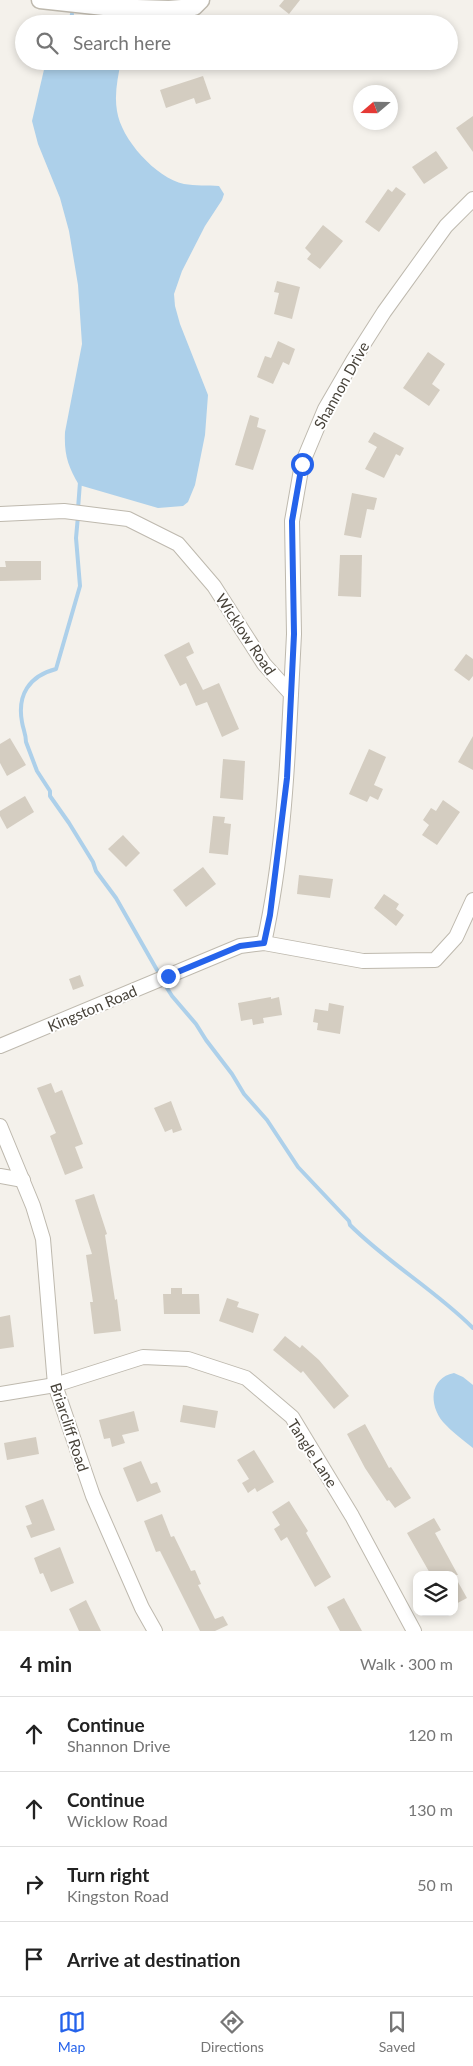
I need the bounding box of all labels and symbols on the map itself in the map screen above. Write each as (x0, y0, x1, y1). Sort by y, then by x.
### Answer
north arrow (353, 85, 398, 130)
street label: Shannon Drive (310, 338, 372, 432)
route start (291, 453, 314, 476)
street label: Wicklow Road (212, 590, 280, 678)
route end (157, 965, 180, 988)
street label: Kingston Road (45, 981, 139, 1035)
street label: Briarcliff Road (47, 1380, 93, 1474)
street label: Tangle Lane (284, 1416, 342, 1490)

